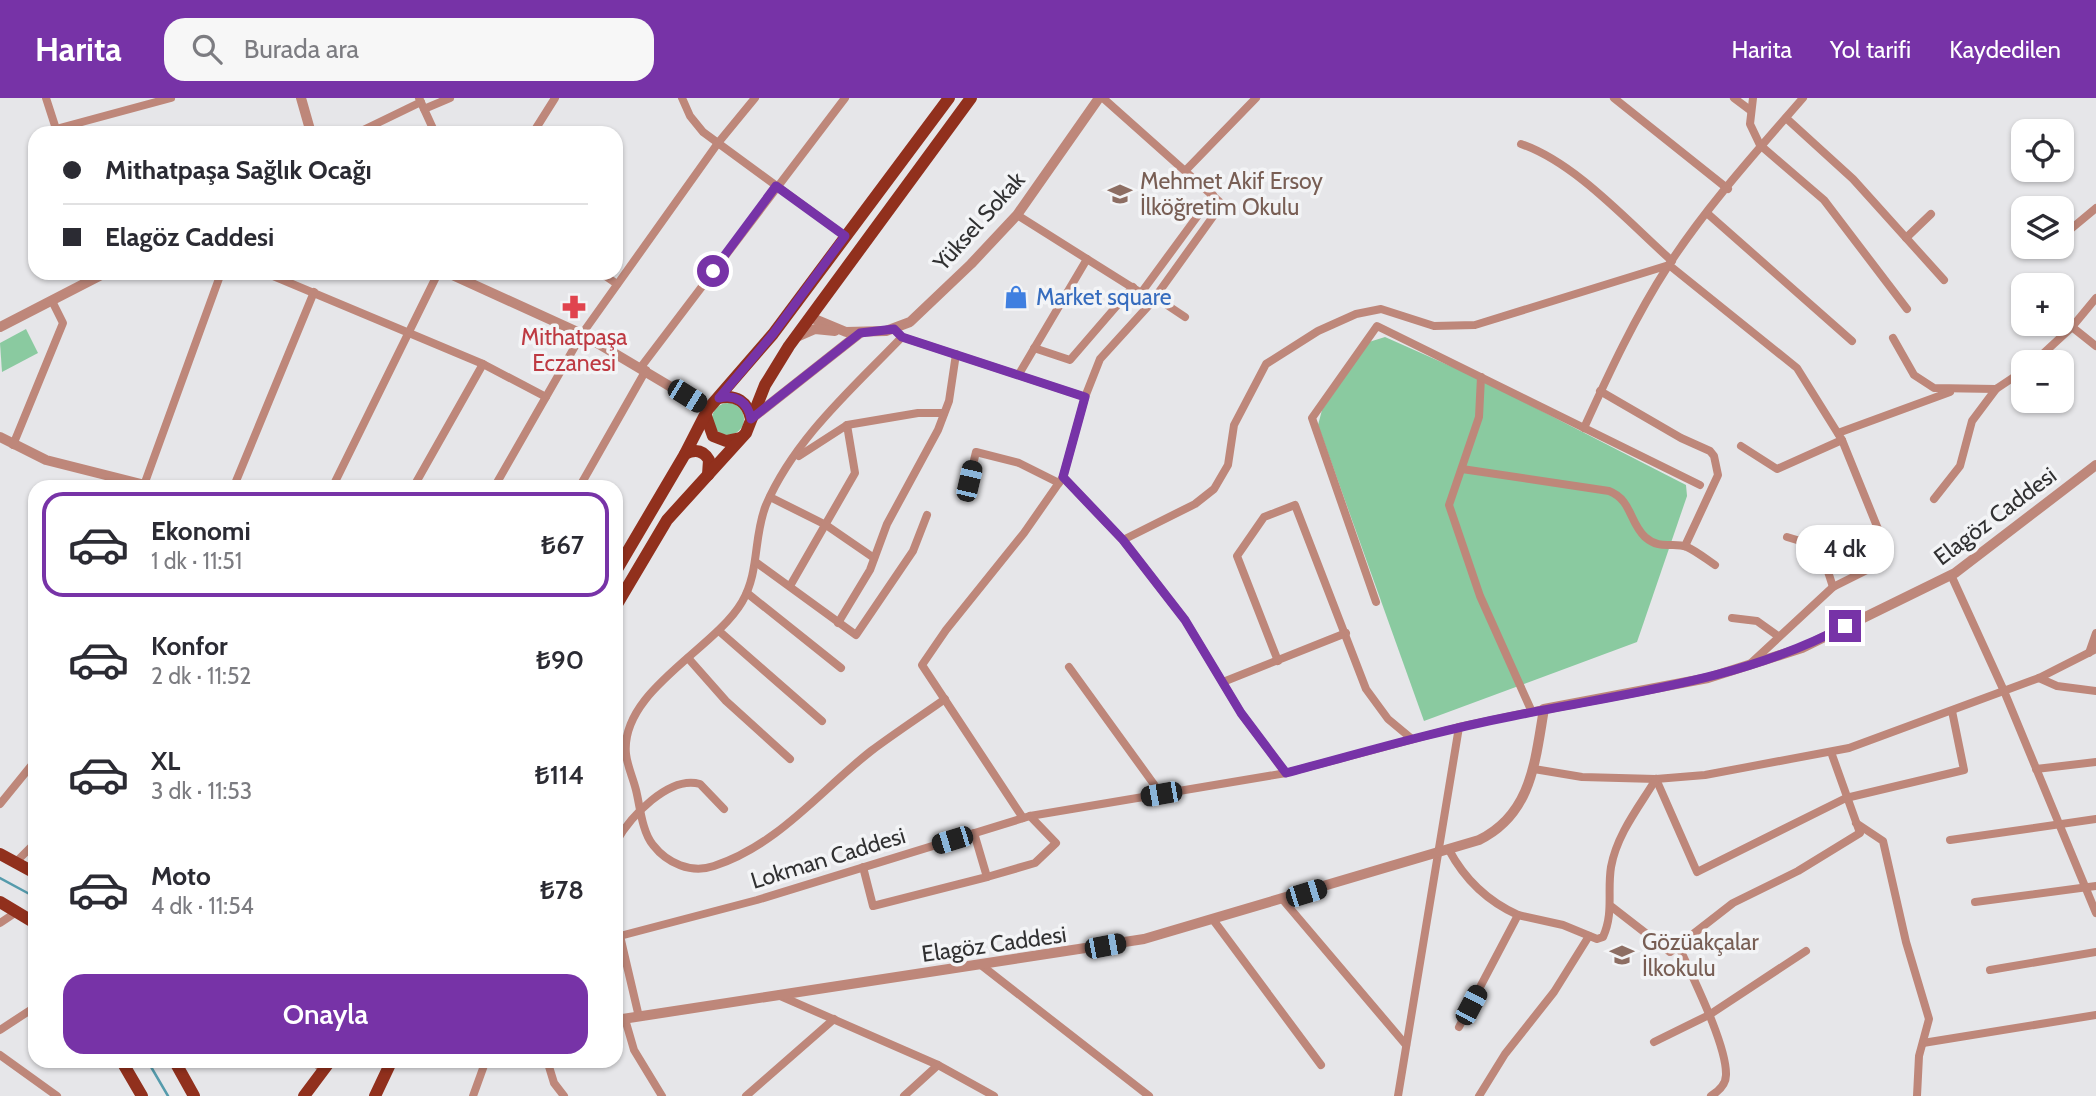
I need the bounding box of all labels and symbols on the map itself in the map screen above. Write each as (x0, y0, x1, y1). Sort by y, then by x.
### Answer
street label: Yüksel Sokak (927, 165, 1031, 277)
place label: Mehmet Akif Ersoy İlköğretim Okulu (1140, 167, 1323, 221)
school or university icon: Mehmet Akif Ersoy İlköğretim Okulu (1106, 180, 1134, 208)
route start (697, 255, 729, 287)
shop icon: Market square (1002, 283, 1030, 311)
place label: Market square (1036, 283, 1172, 311)
pharmacy icon: Mithatpaşa Eczanesi (560, 293, 588, 321)
place label: Mithatpaşa Eczanesi (521, 323, 627, 377)
car (664, 376, 711, 416)
car (955, 458, 984, 504)
street label: Elagöz Caddesi (1928, 461, 2062, 571)
callout: 4 dk (1796, 524, 1894, 574)
route end (1829, 610, 1861, 642)
car (1139, 780, 1184, 808)
street label: Lokman Caddesi (747, 821, 909, 895)
car (929, 824, 976, 856)
car (1283, 877, 1330, 909)
street label: Elagöz Caddesi (920, 920, 1068, 968)
place label: Gözüakçalar İlkokulu (1642, 928, 1759, 982)
car (1083, 932, 1128, 960)
school or university icon: Gözüakçalar İlkokulu (1608, 941, 1636, 969)
car (1452, 982, 1491, 1028)

